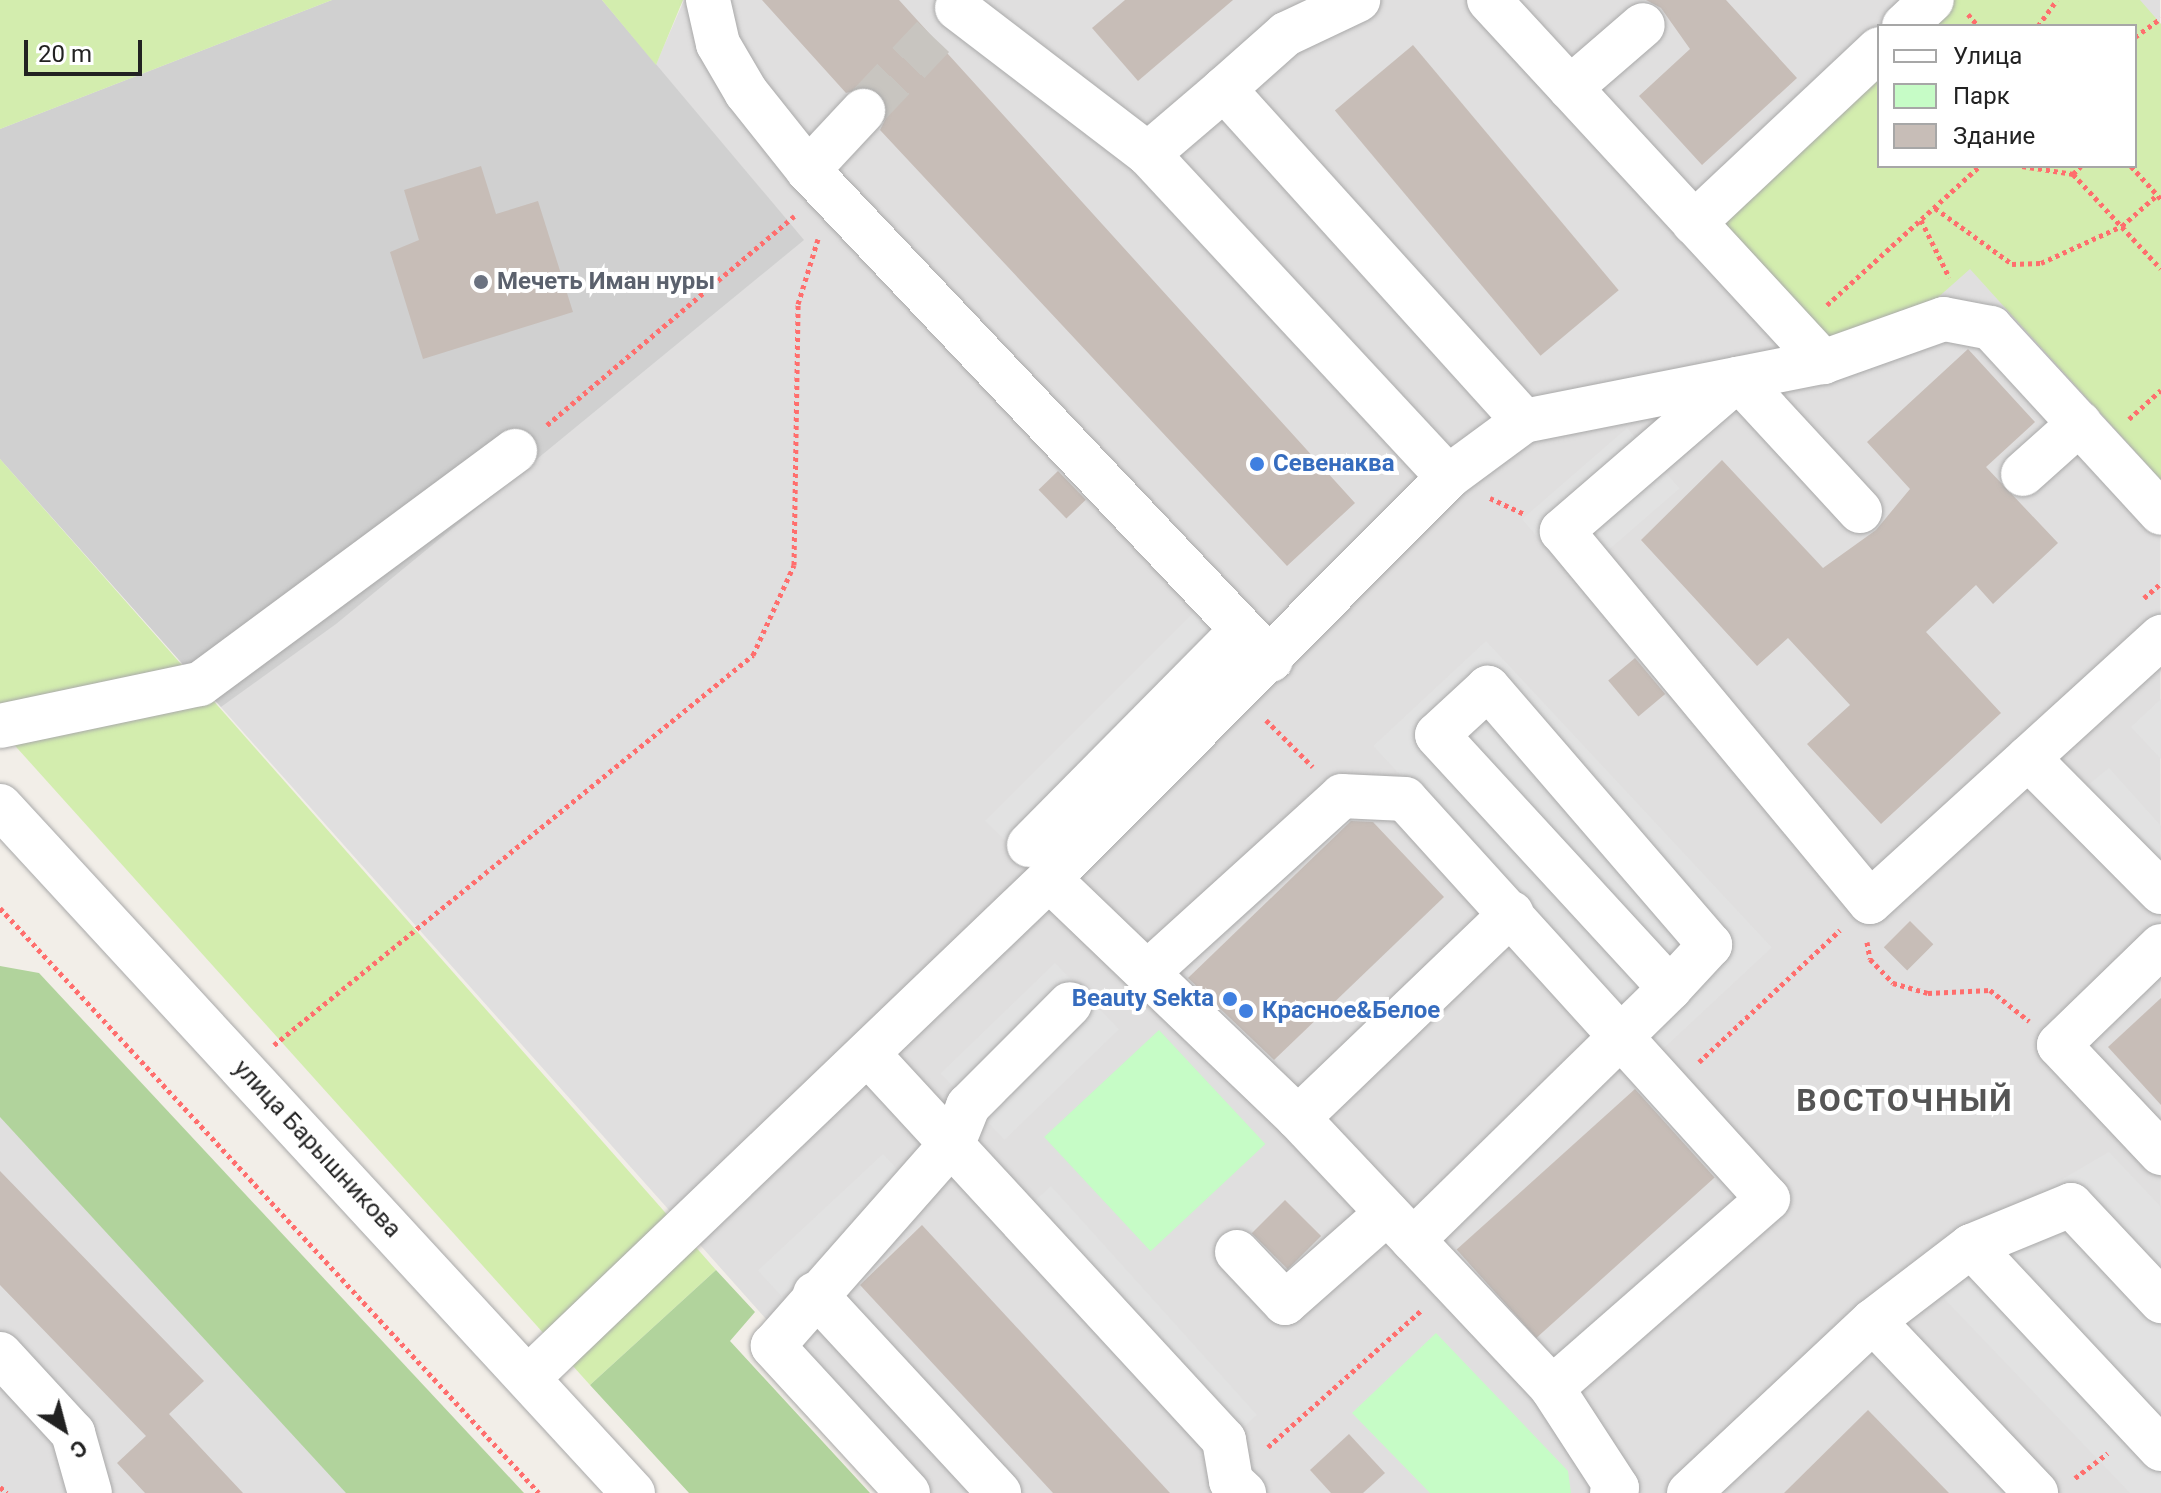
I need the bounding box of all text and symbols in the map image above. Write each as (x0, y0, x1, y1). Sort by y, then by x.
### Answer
scale bar (28, 24, 146, 74)
legend (1877, 24, 2137, 168)
text: 20 m (38, 40, 92, 68)
text: Улица (1953, 42, 2022, 70)
text: Парк (1953, 82, 2010, 110)
text: Здание (1953, 122, 2035, 150)
place label: Мечеть Иман нуры (497, 268, 715, 296)
marker: Мечеть Иман нуры (472, 273, 490, 291)
place label: Севенаква (1273, 450, 1395, 478)
marker: Севенаква (1248, 455, 1266, 473)
place label: Beauty Sekta (1072, 985, 1214, 1013)
marker: Beauty Sekta (1221, 990, 1239, 1008)
place label: Красное&Белое (1262, 997, 1440, 1025)
marker: Красное&Белое (1237, 1002, 1255, 1020)
street label: улица Барышникова (227, 1054, 407, 1244)
district label: ВОСТОЧНЫЙ (1796, 1081, 2014, 1119)
north arrow (24, 1389, 104, 1469)
text: С (65, 1434, 92, 1463)

